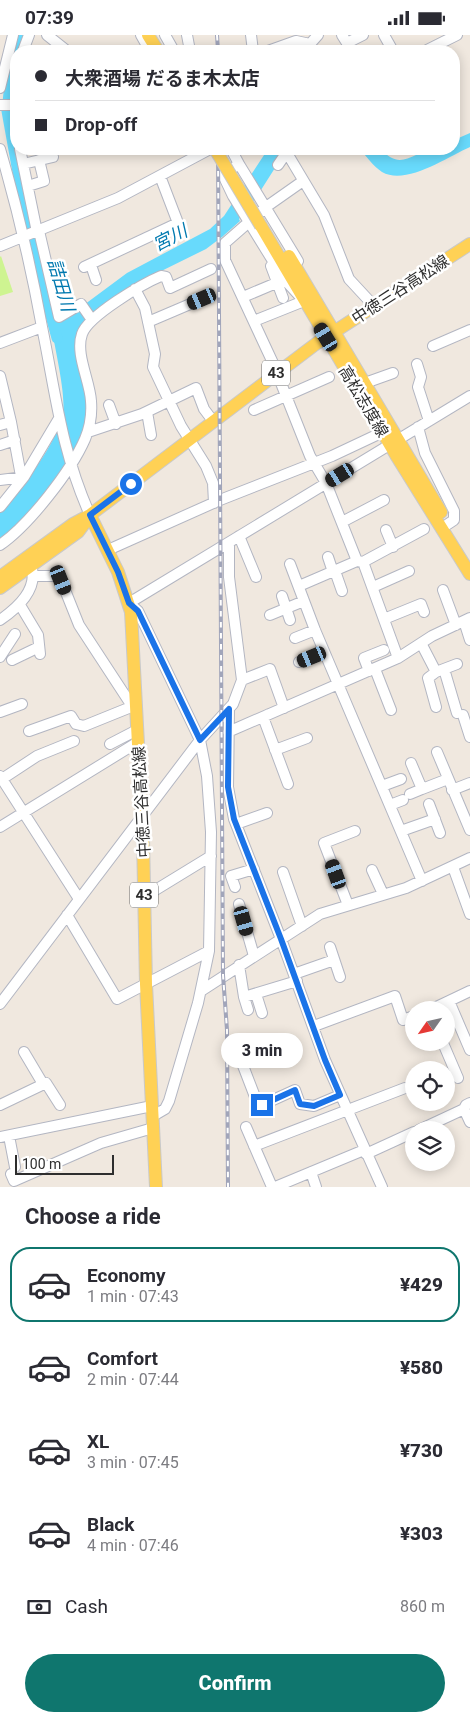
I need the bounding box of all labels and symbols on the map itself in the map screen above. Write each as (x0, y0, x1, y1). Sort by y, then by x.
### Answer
water label: 宮川 (149, 219, 192, 255)
street label: 中徳三谷高松線 (348, 251, 452, 328)
water label: 詰田川 (44, 256, 80, 316)
car (185, 286, 218, 312)
car (311, 320, 340, 354)
road number: 43 (262, 361, 290, 385)
street label: 高松志度線 (335, 362, 392, 440)
car (323, 461, 356, 489)
route start (120, 473, 142, 495)
car (48, 563, 73, 597)
car (295, 644, 328, 670)
street label: 中徳三谷高松線 (129, 746, 154, 858)
car (323, 857, 348, 891)
road number: 43 (130, 883, 158, 907)
car (232, 905, 255, 937)
north arrow (405, 1001, 455, 1051)
callout: 3 min (221, 1033, 303, 1067)
route end (251, 1094, 273, 1116)
scale bar (15, 1152, 114, 1175)

